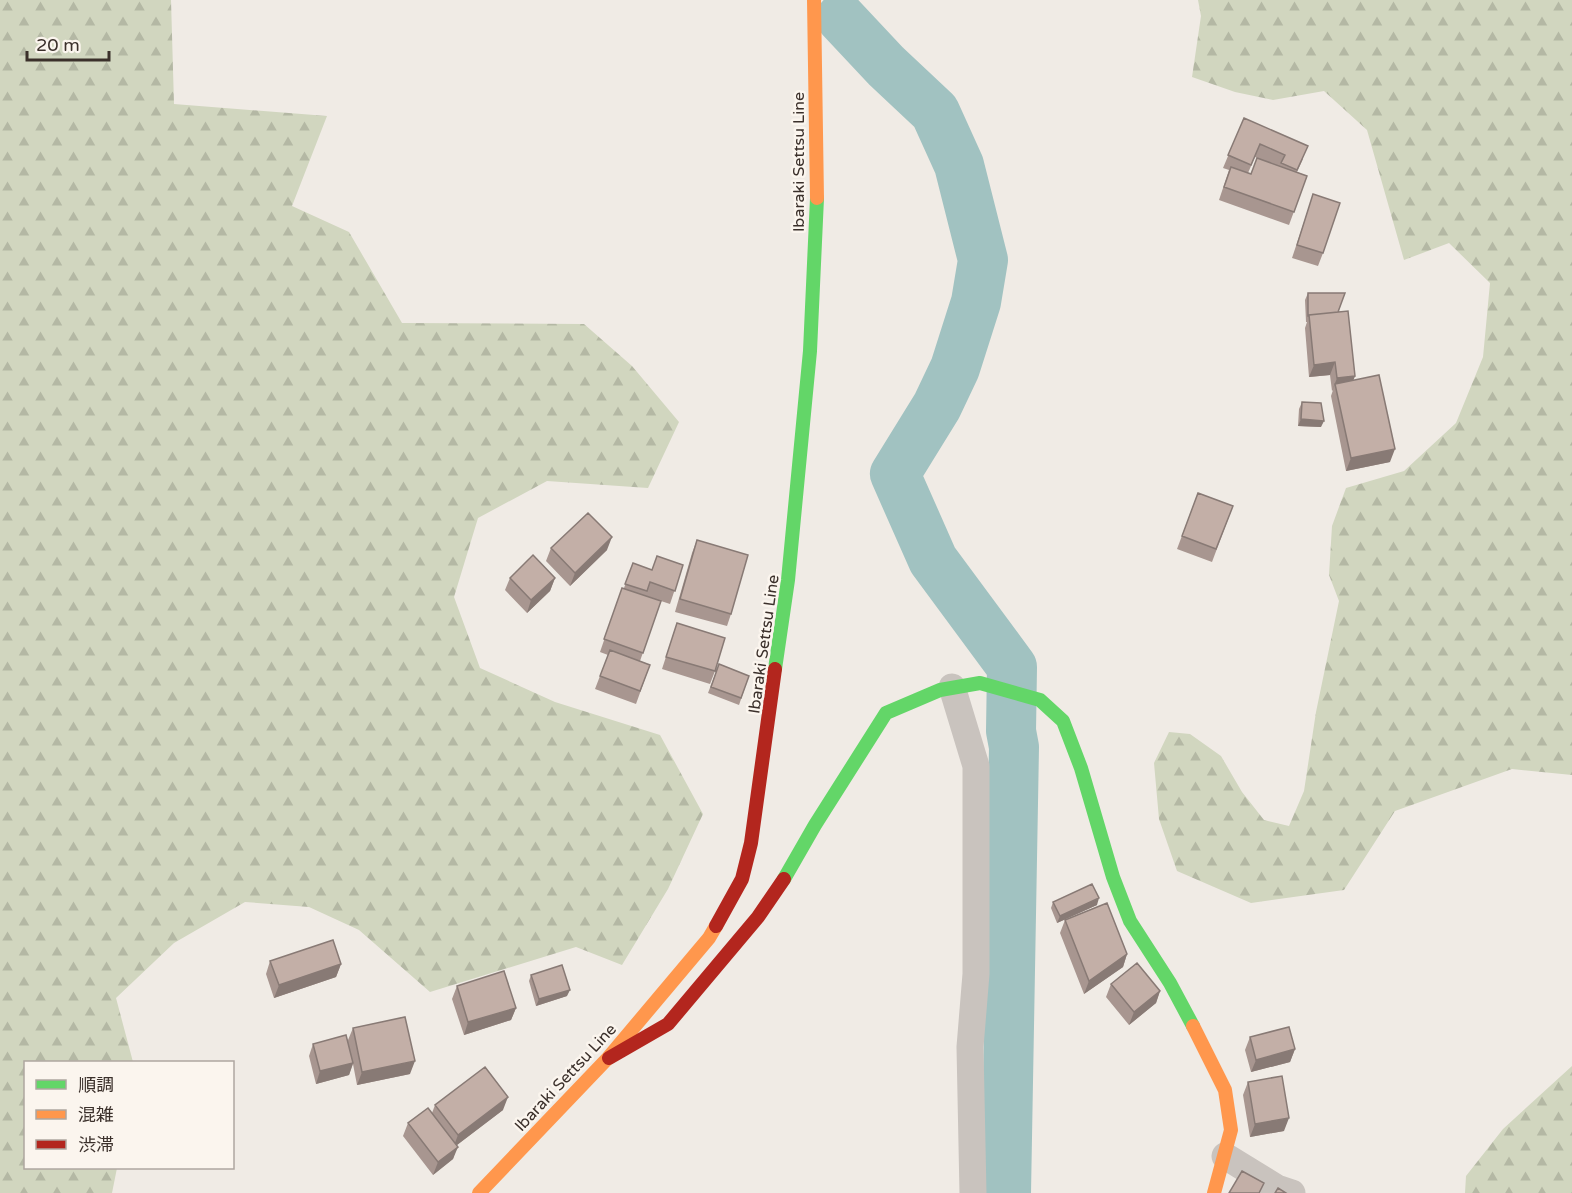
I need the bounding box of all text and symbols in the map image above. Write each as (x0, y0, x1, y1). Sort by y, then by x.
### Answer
scale bar (27, 24, 110, 62)
text: 20 m (36, 34, 80, 56)
street label: Ibaraki Settsu Line (789, 92, 809, 232)
street label: Ibaraki Settsu Line (744, 573, 784, 715)
street label: Ibaraki Settsu Line (511, 1020, 621, 1136)
legend (24, 1061, 234, 1169)
text: 順調 (78, 1074, 114, 1096)
text: 混雑 (78, 1104, 114, 1126)
text: 渋滞 (78, 1134, 114, 1156)

